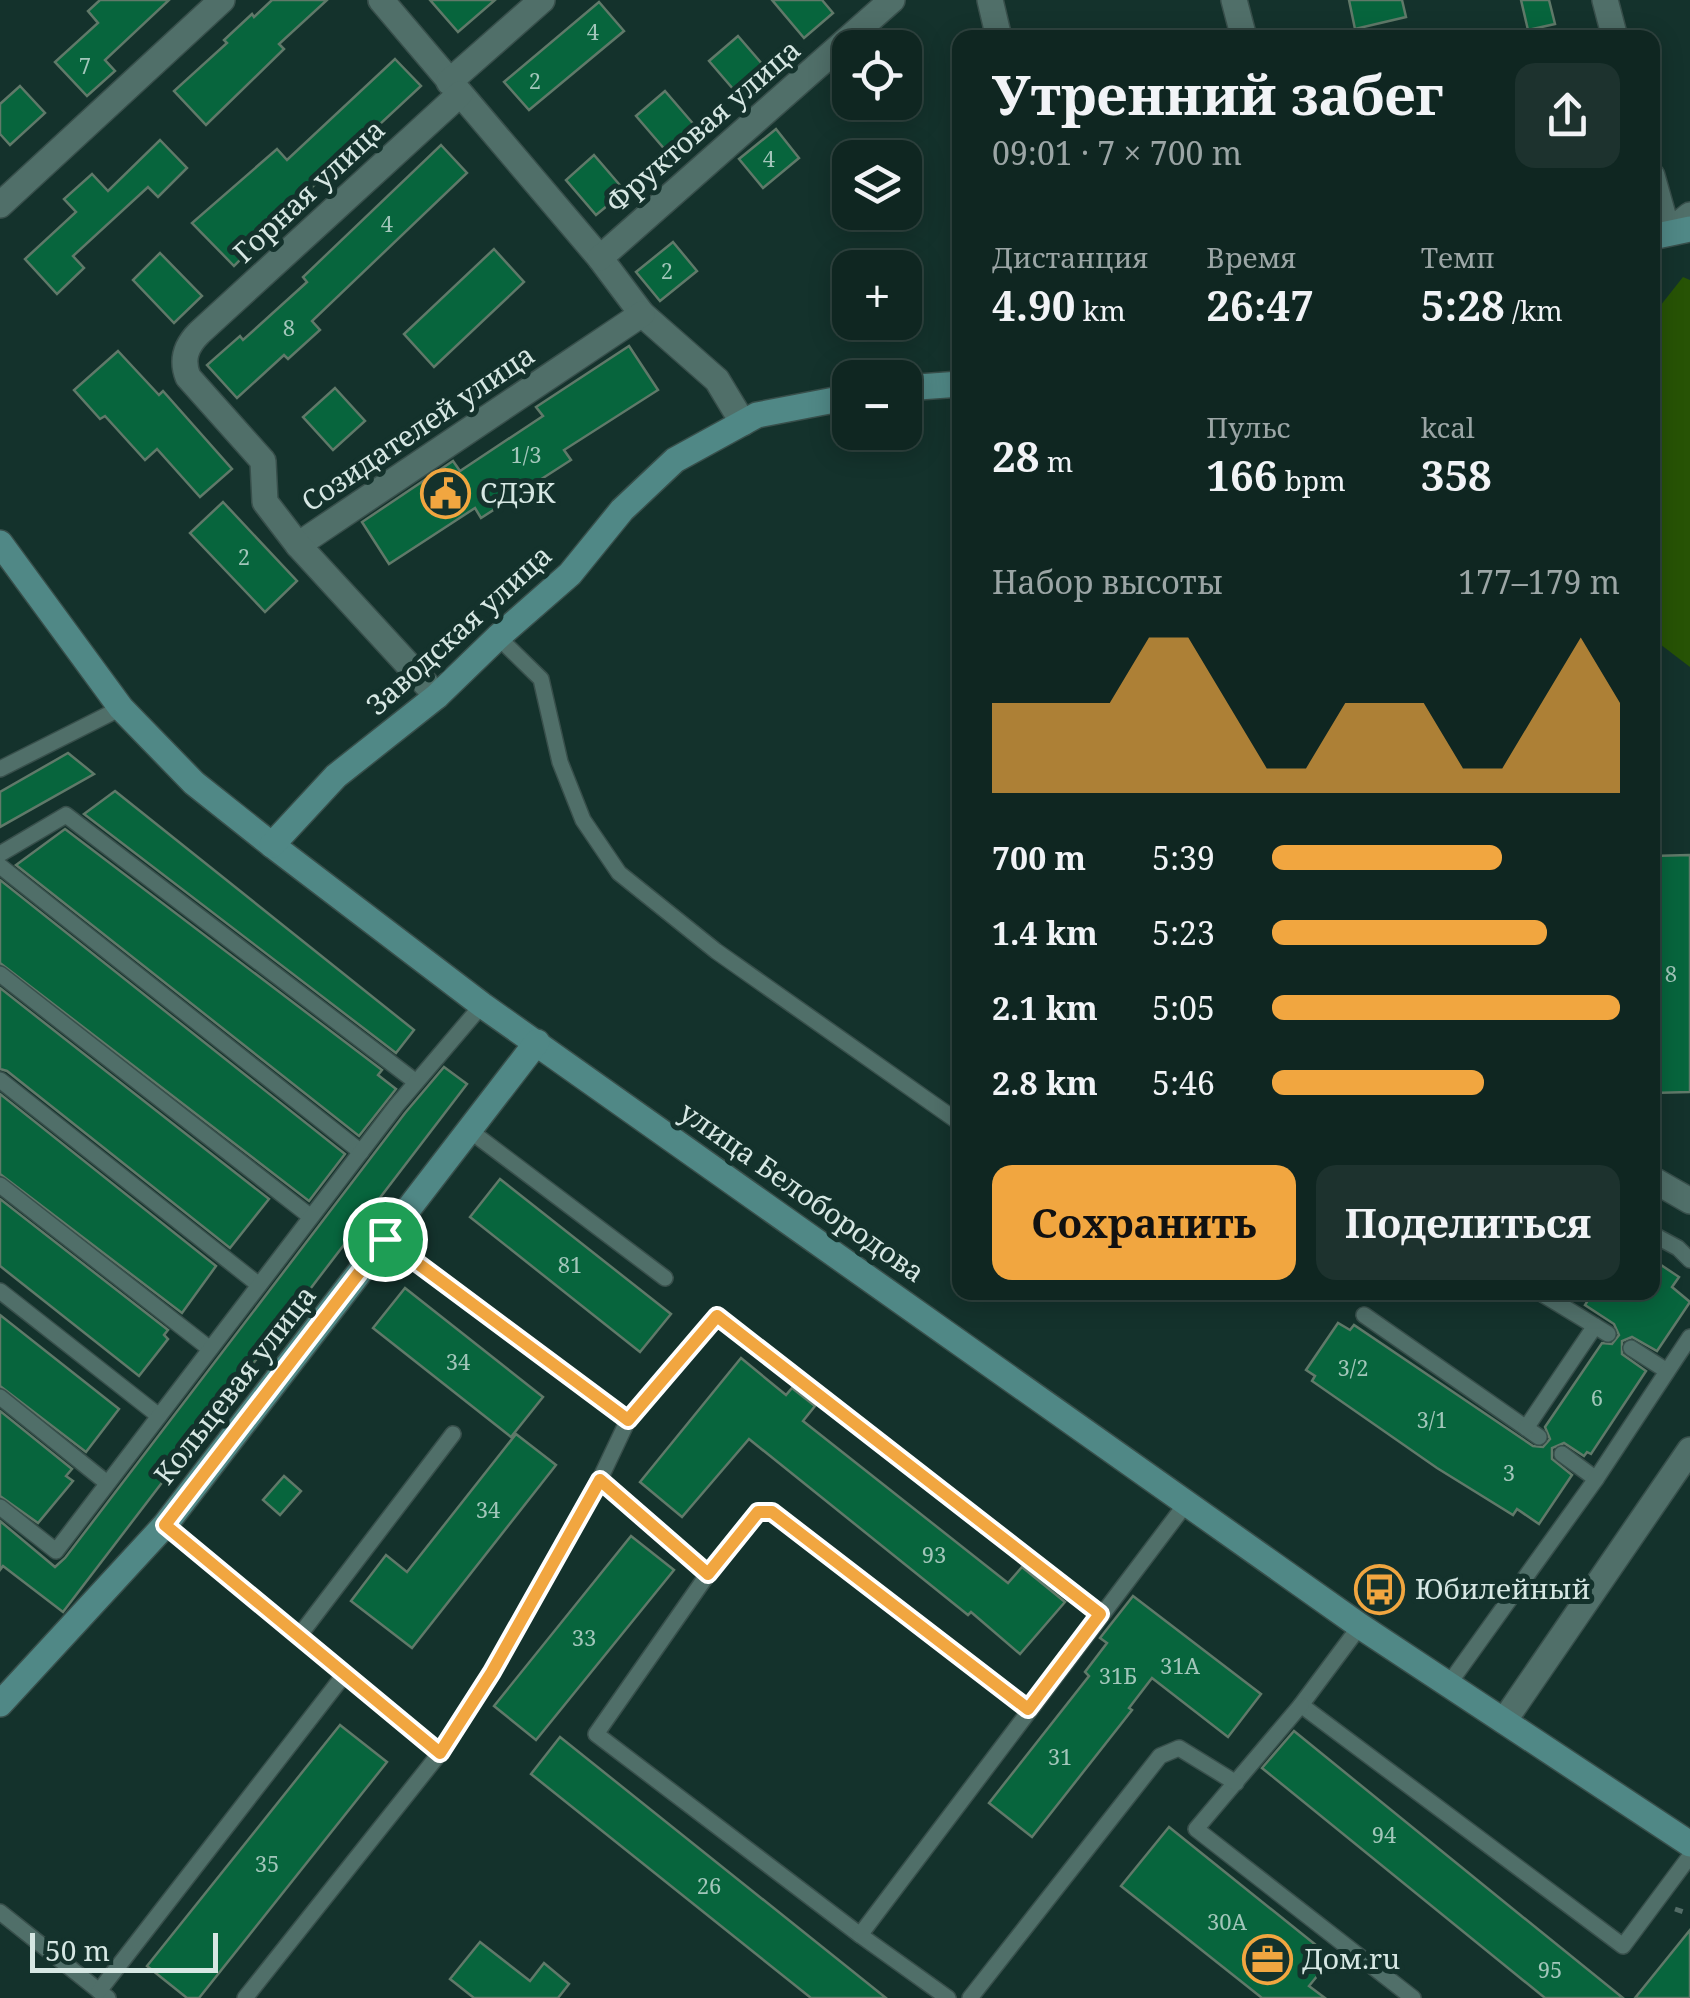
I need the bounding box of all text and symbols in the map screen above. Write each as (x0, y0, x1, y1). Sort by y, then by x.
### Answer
house number: 4 (587, 16, 599, 46)
street label: Фруктовая улица (597, 30, 808, 220)
map controls (832, 30, 922, 450)
button: locate (832, 30, 922, 120)
house number: 7 (79, 50, 91, 80)
text: Утренний забег (992, 56, 1443, 131)
button: share (1515, 63, 1620, 168)
house number: 2 (529, 65, 541, 95)
street label: Горная улица (224, 110, 392, 270)
text: 09:01 · 7 × 700 m (992, 131, 1242, 174)
button: layers (832, 140, 922, 230)
house number: 4 (763, 143, 775, 173)
house number: 4 (381, 208, 393, 238)
text: Дистанция (992, 238, 1148, 276)
text: Время (1206, 238, 1297, 276)
text: Темп (1421, 238, 1495, 276)
button: + (832, 250, 922, 340)
house number: 2 (661, 255, 673, 285)
text: 4.90 (992, 276, 1076, 333)
text: 26:47 (1206, 276, 1314, 333)
text: 5:28 (1421, 276, 1505, 333)
text: km (1076, 291, 1126, 329)
text: /km (1505, 291, 1563, 329)
house number: 8 (283, 312, 295, 342)
street label: Созидателей улица (293, 335, 541, 519)
button: − (832, 360, 922, 450)
text: Пульс (1206, 408, 1290, 446)
text: kcal (1421, 408, 1475, 446)
text: 28 (992, 427, 1039, 484)
house number: 1/3 (511, 439, 541, 469)
text: m (1039, 442, 1073, 480)
text: 166 (1206, 446, 1278, 503)
text: 358 (1421, 446, 1492, 503)
text: bpm (1278, 461, 1346, 499)
public building icon: СДЭК (419, 467, 471, 519)
place label: СДЭК (480, 473, 555, 511)
street label: Заводская улица (357, 536, 559, 723)
house number: 2 (238, 541, 250, 571)
text: Набор высоты (992, 560, 1223, 603)
text: 177–179 m (1458, 560, 1620, 603)
text: 700 m (992, 836, 1086, 879)
text: 5:39 (1152, 836, 1215, 879)
text: 1.4 km (992, 911, 1098, 954)
text: 5:23 (1152, 911, 1215, 954)
house number: 8 (1665, 958, 1677, 988)
text: 2.1 km (992, 986, 1098, 1029)
text: 5:05 (1152, 986, 1215, 1029)
text: 2.8 km (992, 1061, 1098, 1104)
text: 5:46 (1152, 1061, 1215, 1104)
street label: улица Белобородова (672, 1092, 933, 1290)
button: Сохранить (992, 1165, 1296, 1280)
button: Поделиться (1316, 1165, 1620, 1280)
pin (343, 1197, 428, 1282)
icon: arrive (358, 1212, 413, 1267)
house number: 81 (558, 1249, 582, 1279)
street label: Кольцевая улица (145, 1277, 324, 1492)
house number: 34 (446, 1346, 470, 1376)
house number: 3/2 (1338, 1352, 1368, 1382)
house number: 6 (1591, 1382, 1603, 1412)
house number: 3/1 (1417, 1404, 1447, 1434)
house number: 3 (1503, 1457, 1515, 1487)
house number: 34 (476, 1494, 500, 1524)
house number: 93 (922, 1539, 946, 1569)
bus stop icon: Юбилейный (1354, 1563, 1406, 1615)
place label: Юбилейный (1415, 1569, 1590, 1607)
house number: 33 (572, 1622, 596, 1652)
house number: 31А (1160, 1650, 1201, 1680)
house number: 31Б (1099, 1660, 1137, 1690)
house number: 31 (1048, 1741, 1072, 1771)
house number: 94 (1372, 1819, 1396, 1849)
house number: 35 (255, 1848, 279, 1878)
house number: 26 (697, 1870, 721, 1900)
house number: 30А (1207, 1906, 1248, 1936)
scale bar (30, 1928, 218, 1972)
text: 50 m (45, 1931, 110, 1969)
office icon: Дом.ru (1241, 1933, 1293, 1985)
place label: Дом.ru (1302, 1939, 1400, 1977)
house number: 95 (1538, 1954, 1562, 1984)

